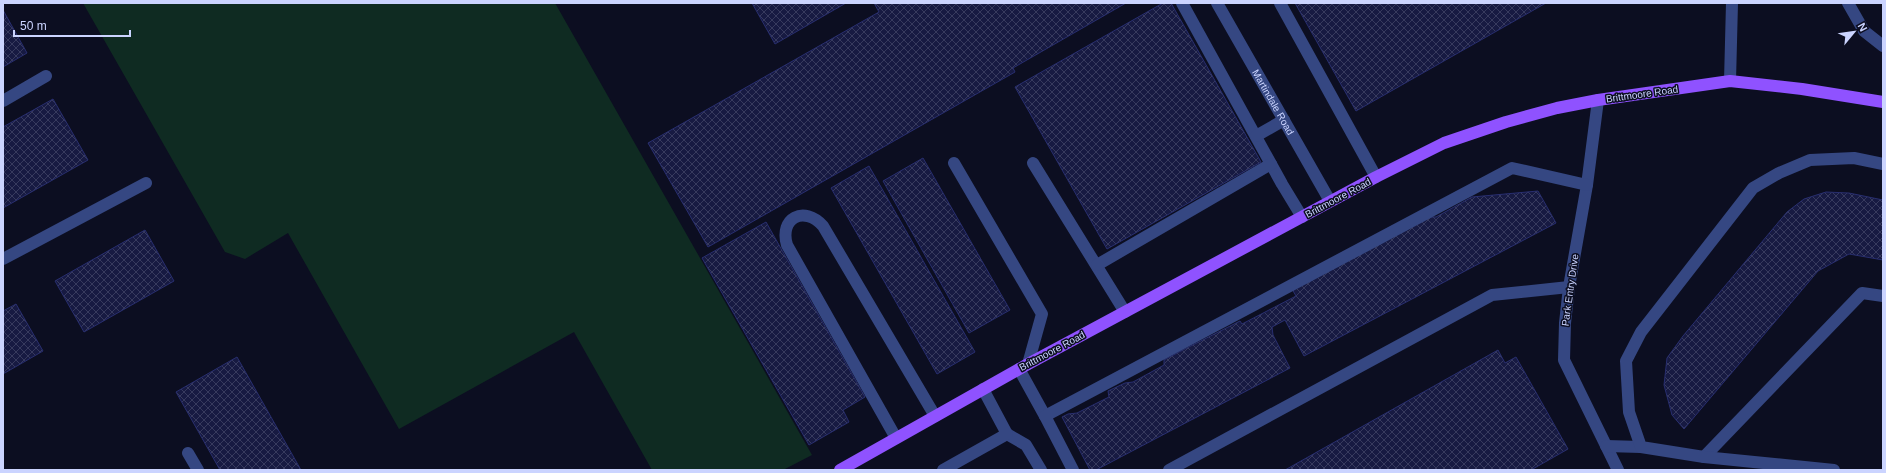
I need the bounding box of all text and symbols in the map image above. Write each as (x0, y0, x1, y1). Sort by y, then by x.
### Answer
scale bar (14, 12, 130, 38)
north arrow (1834, 12, 1874, 52)
text: 50 m (20, 19, 47, 33)
text: N (1856, 21, 1870, 34)
street label: Martindale Road (1251, 67, 1296, 137)
street label: Brittmoore Road (1605, 83, 1679, 105)
street label: Brittmoore Road (1303, 176, 1373, 220)
street label: Park Entry Drive (1559, 253, 1581, 327)
street label: Brittmoore Road (1017, 329, 1087, 373)

